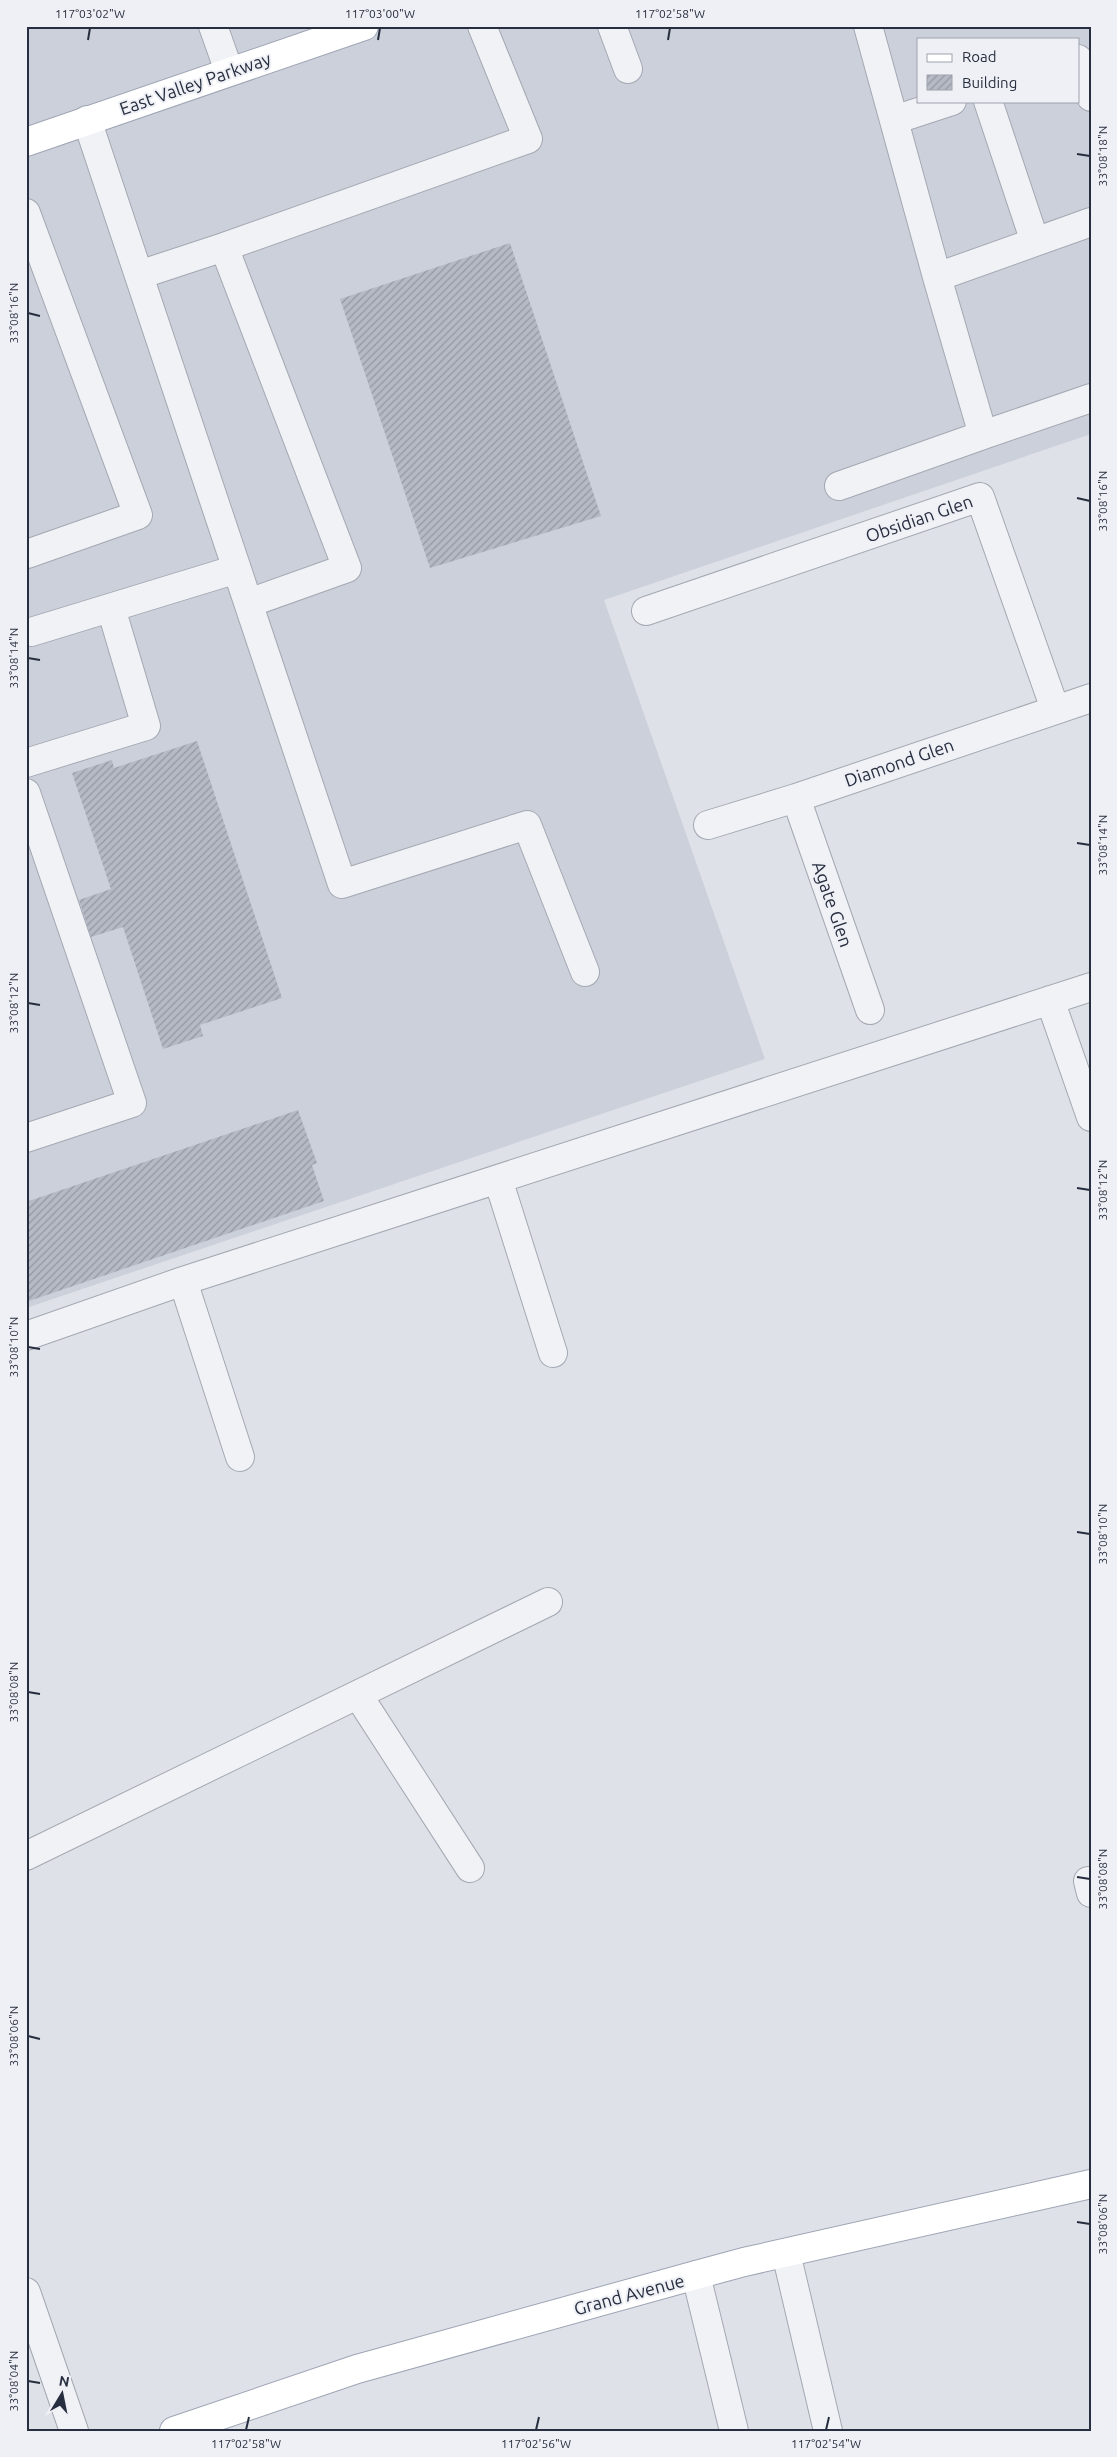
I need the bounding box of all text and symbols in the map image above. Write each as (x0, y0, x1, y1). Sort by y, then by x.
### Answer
text: 117°03'02"W (55, 7, 125, 20)
text: 117°03'00"W (345, 7, 415, 20)
text: 117°02'58"W (635, 7, 705, 20)
legend (917, 38, 1080, 102)
street label: East Valley Parkway (117, 48, 274, 118)
text: Road (962, 48, 997, 65)
text: Building (962, 74, 1017, 91)
text: 33°08'18"N (1096, 126, 1109, 186)
text: 33°08'16"N (7, 283, 20, 343)
text: 33°08'16"N (1096, 471, 1109, 531)
street label: Obsidian Glen (863, 490, 975, 546)
text: 33°08'14"N (7, 628, 20, 688)
street label: Diamond Glen (842, 734, 956, 790)
text: 33°08'14"N (1096, 815, 1109, 875)
street label: Agate Glen (809, 859, 857, 949)
text: 33°08'12"N (7, 973, 20, 1033)
text: 33°08'12"N (1096, 1160, 1109, 1220)
text: 33°08'10"N (7, 1317, 20, 1377)
text: 33°08'10"N (1096, 1504, 1109, 1564)
text: 33°08'08"N (7, 1662, 20, 1722)
text: 33°08'08"N (1096, 1849, 1109, 1909)
text: 33°08'06"N (7, 2006, 20, 2066)
text: 33°08'06"N (1096, 2194, 1109, 2254)
street label: Grand Avenue (572, 2270, 686, 2318)
text: 33°08'04"N (7, 2351, 20, 2411)
north arrow (38, 2370, 88, 2420)
text: N (58, 2372, 71, 2390)
text: 117°02'58"W (211, 2437, 281, 2450)
text: 117°02'56"W (501, 2437, 571, 2450)
text: 117°02'54"W (791, 2437, 861, 2450)

